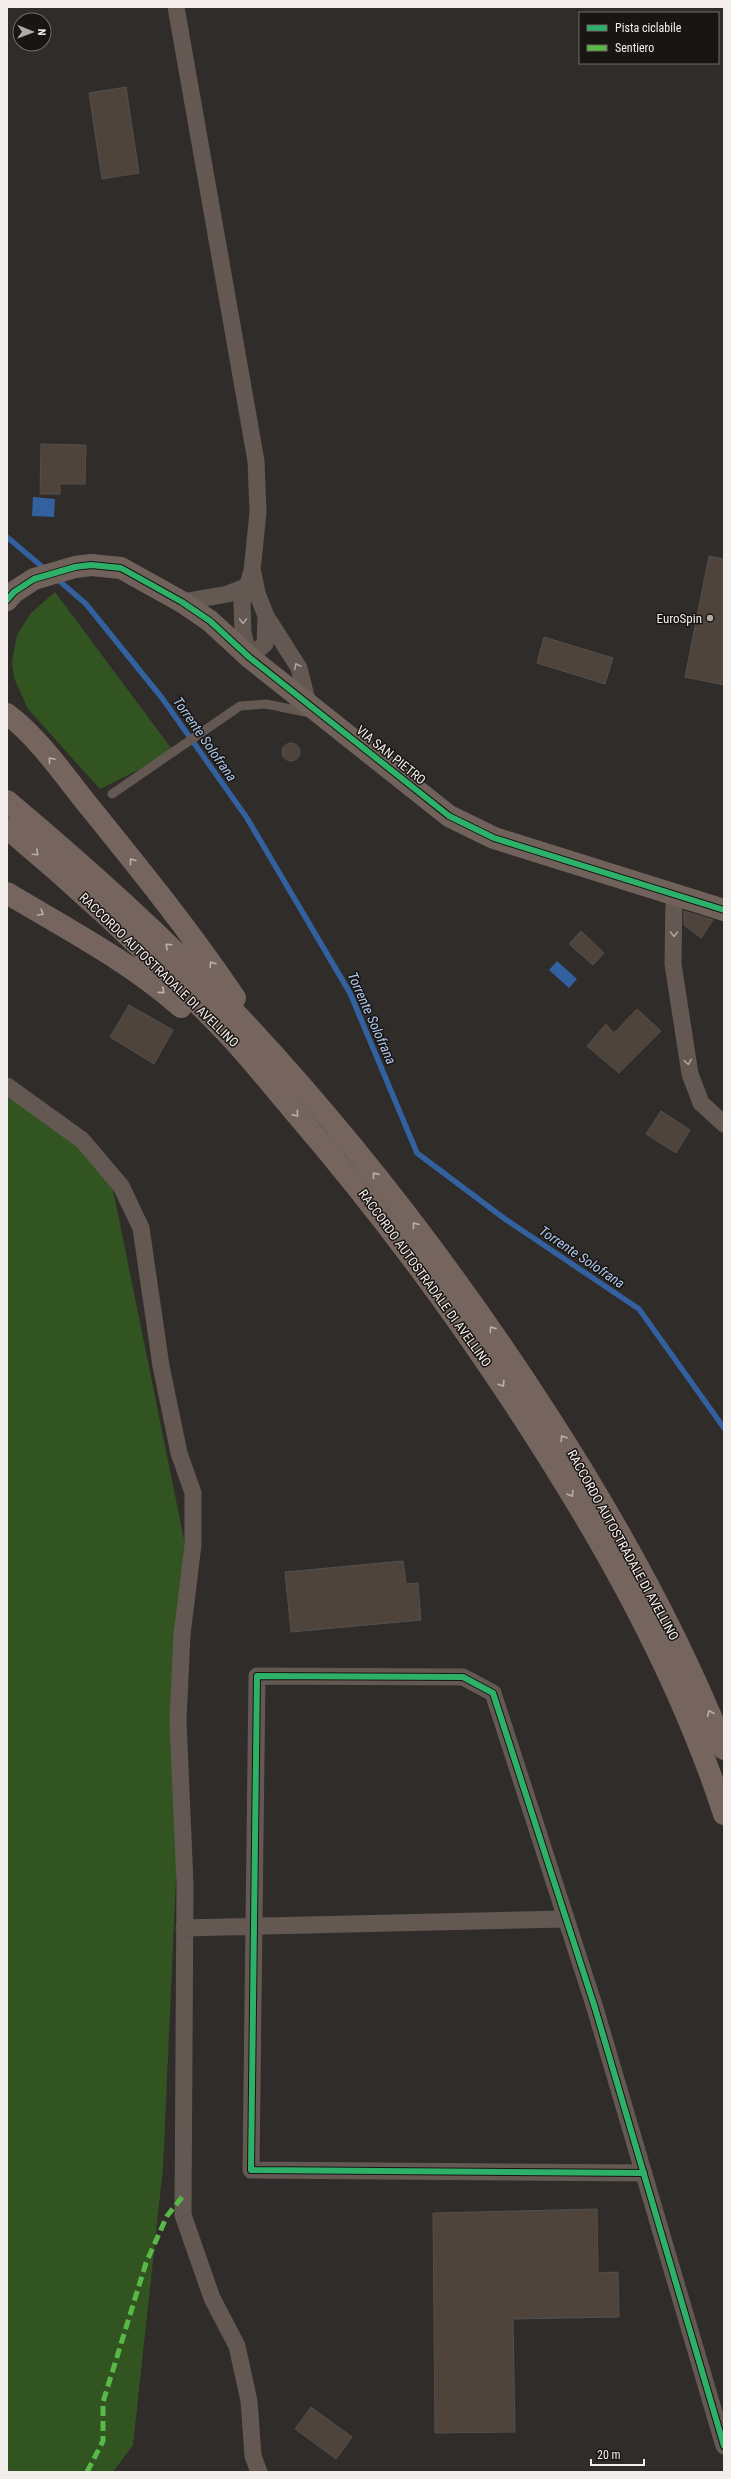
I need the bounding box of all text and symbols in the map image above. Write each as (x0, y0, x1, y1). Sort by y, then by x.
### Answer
north arrow (12, 12, 52, 52)
legend (579, 12, 719, 64)
text: Pista ciclabile (615, 21, 682, 35)
text: N (35, 29, 48, 36)
text: Sentiero (615, 41, 654, 55)
place label: EuroSpin (657, 611, 702, 626)
marker: EuroSpin (705, 613, 715, 623)
one-way arrow (239, 618, 247, 624)
one-way arrow (294, 663, 302, 671)
water label: Torrente Solofrana (170, 694, 240, 784)
street label: VIA SAN PIETRO (353, 722, 429, 788)
one-way arrow (48, 757, 55, 765)
one-way arrow (32, 848, 39, 855)
one-way arrow (130, 858, 137, 865)
street label: RACCORDO AUTOSTRADALE DI AVELLINO (76, 890, 242, 1050)
one-way arrow (37, 908, 44, 915)
one-way arrow (670, 931, 678, 937)
one-way arrow (165, 944, 172, 951)
one-way arrow (209, 961, 217, 968)
water label: Torrente Solofrana (344, 969, 400, 1067)
one-way arrow (157, 986, 164, 993)
one-way arrow (683, 1059, 692, 1066)
one-way arrow (291, 1109, 298, 1116)
one-way arrow (373, 1172, 380, 1180)
street label: RACCORDO AUTOSTRADALE DI AVELLINO (356, 1187, 494, 1370)
one-way arrow (413, 1222, 420, 1229)
water label: Torrente Solofrana (536, 1223, 628, 1291)
one-way arrow (489, 1326, 497, 1333)
one-way arrow (497, 1380, 504, 1387)
one-way arrow (560, 1435, 568, 1442)
street label: RACCORDO AUTOSTRADALE DI AVELLINO (564, 1447, 682, 1643)
one-way arrow (567, 1490, 574, 1497)
one-way arrow (706, 1710, 714, 1717)
scale bar (591, 2441, 644, 2467)
text: 20 m (597, 2448, 621, 2462)

